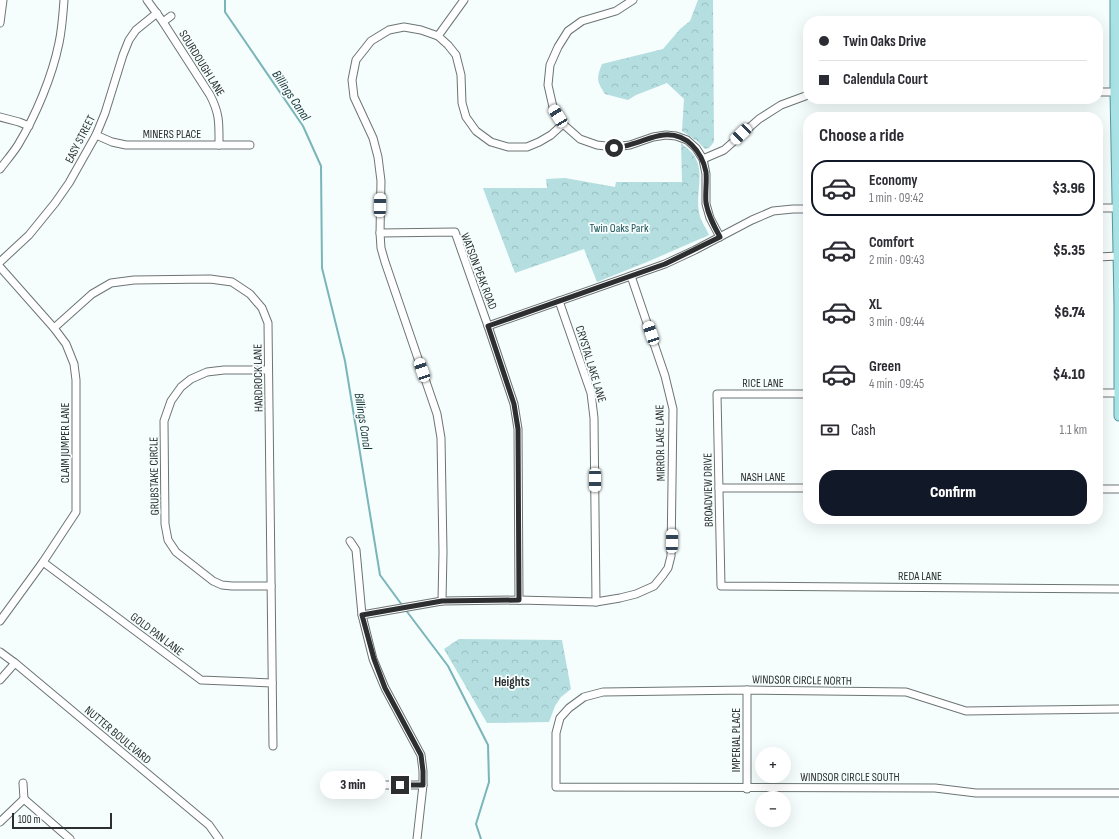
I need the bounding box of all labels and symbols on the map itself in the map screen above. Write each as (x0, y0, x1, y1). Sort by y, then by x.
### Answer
street label: SOURDOUGH LANE (175, 27, 228, 99)
water label: Billings Canal (269, 67, 314, 124)
car (547, 103, 569, 129)
street label: EASY STREET (62, 112, 99, 166)
car (728, 121, 754, 147)
street label: MINERS PLACE (143, 127, 201, 142)
route start (605, 139, 623, 157)
car (374, 193, 386, 217)
park label: Twin Oaks Park (590, 221, 649, 236)
street label: WATSON PEAK ROAD (457, 231, 500, 312)
car (641, 320, 661, 346)
street label: CRYSTAL LAKE LANE (572, 324, 609, 405)
street label: HARDROCK LANE (250, 344, 267, 412)
car (412, 357, 432, 383)
street label: RICE LANE (742, 376, 784, 391)
water label: Billings Canal (351, 392, 375, 451)
street label: CLAIM JUMPER LANE (58, 403, 73, 483)
street label: MIRROR LAKE LANE (652, 405, 669, 481)
street label: GRUBSTAKE CIRCLE (146, 437, 163, 515)
street label: BROADVIEW DRIVE (700, 453, 717, 527)
car (589, 468, 601, 492)
street label: NASH LANE (740, 470, 786, 485)
car (666, 529, 678, 553)
street label: REDA LANE (898, 569, 942, 584)
street label: GOLD PAN LANE (127, 609, 186, 659)
street label: WINDSOR CIRCLE NORTH (752, 672, 852, 689)
district label: Heights (494, 674, 530, 690)
street label: NUTTER BOULEVARD (81, 703, 154, 768)
street label: IMPERIAL PLACE (729, 708, 744, 772)
street label: WINDSOR CIRCLE SOUTH (800, 770, 900, 785)
callout: 3 min (320, 771, 386, 799)
route end (391, 776, 409, 794)
scale bar (12, 811, 112, 830)

